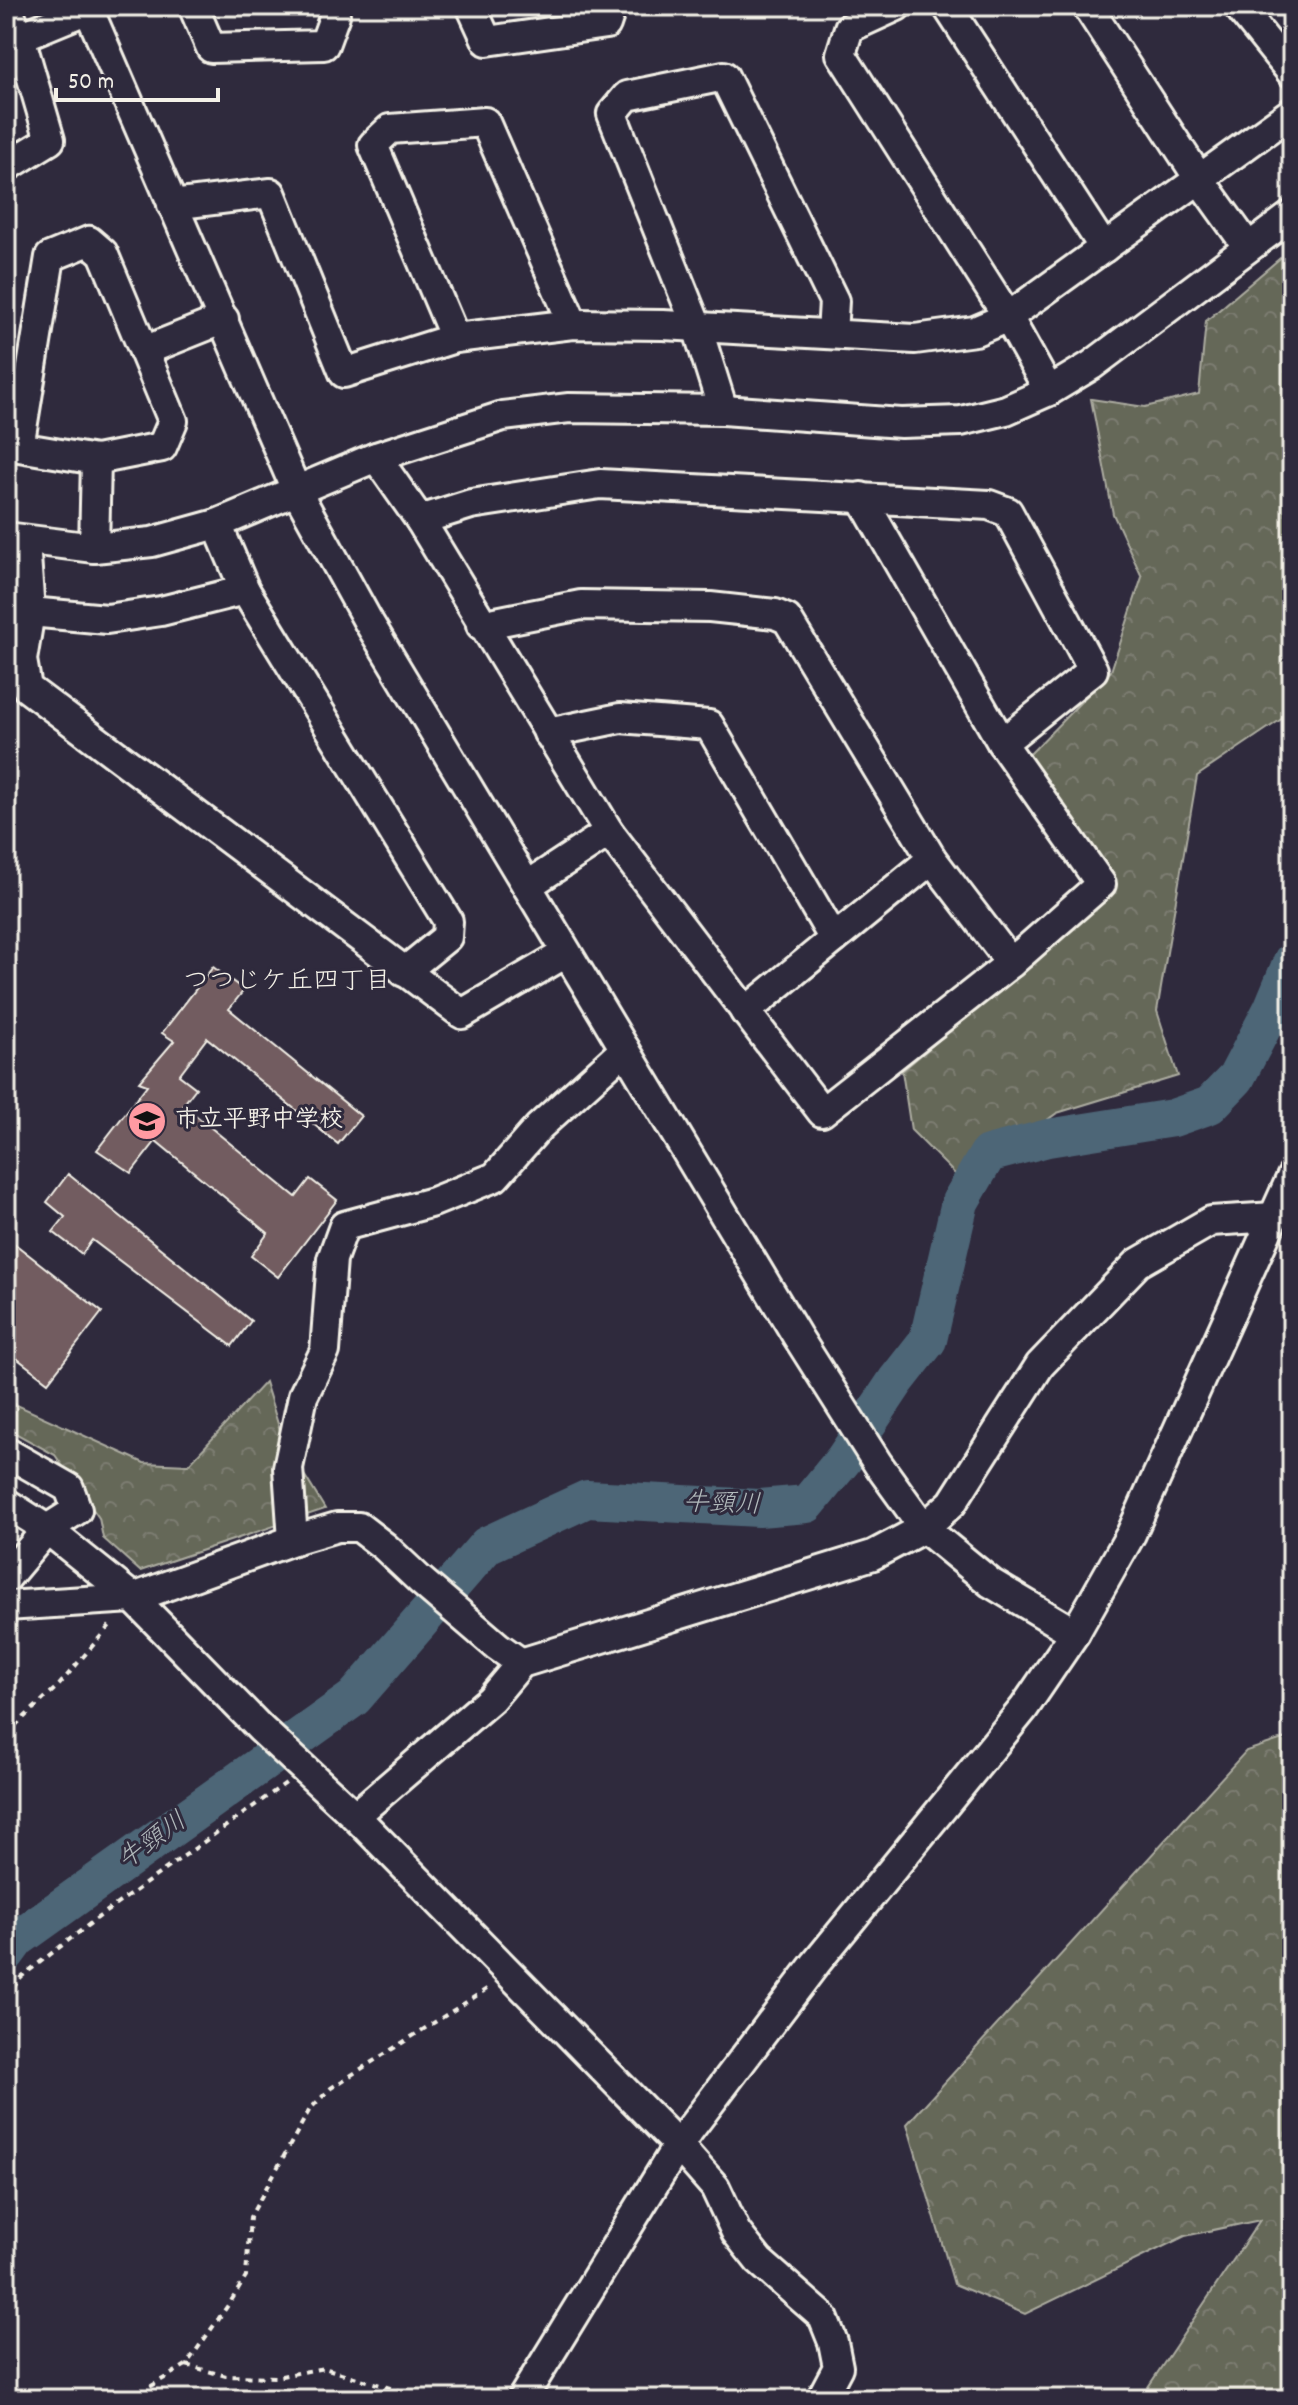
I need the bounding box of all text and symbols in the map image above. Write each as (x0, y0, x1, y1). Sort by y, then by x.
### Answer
scale bar (56, 52, 218, 102)
text: 50 m (68, 66, 114, 100)
district label: つつじケ丘四丁目 (183, 964, 391, 1001)
school or university icon: 市立平野中学校 (126, 1100, 168, 1142)
place label: 市立平野中学校 (175, 1104, 343, 1138)
water label: 牛頸川 (682, 1485, 762, 1525)
water label: 牛頸川 (111, 1804, 195, 1880)

